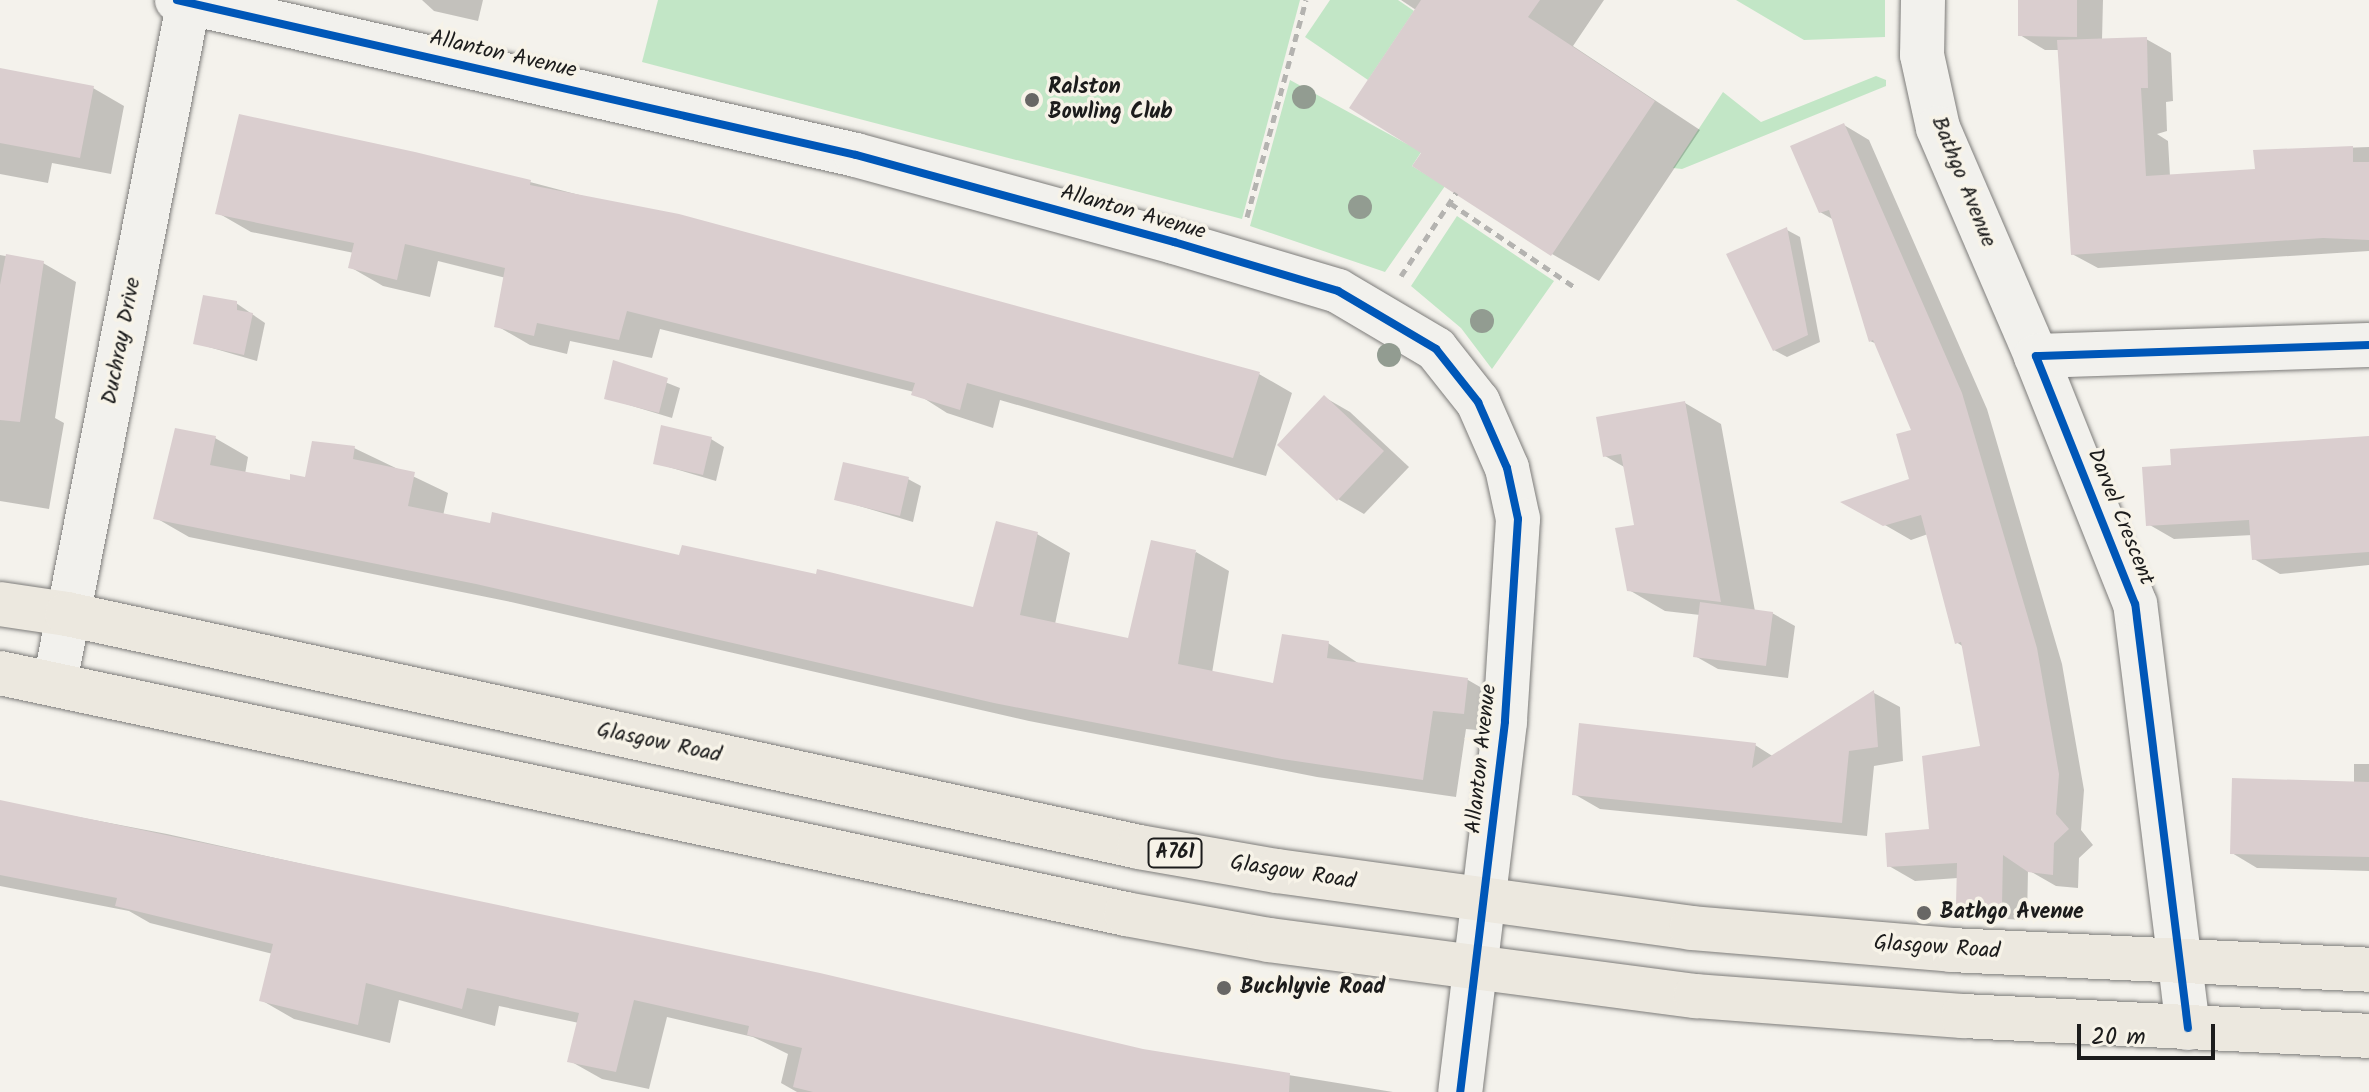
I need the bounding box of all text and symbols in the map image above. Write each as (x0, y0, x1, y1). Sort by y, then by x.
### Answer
street label: Allanton Avenue (427, 25, 579, 85)
place label: Ralston Bowling Club (1048, 74, 1173, 126)
marker: Ralston Bowling Club (1023, 91, 1041, 109)
street label: Bathgo Avenue (1925, 113, 2001, 251)
street label: Allanton Avenue (1057, 180, 1209, 246)
street label: Duchray Drive (97, 275, 147, 407)
street label: Darvel Crescent (2081, 445, 2159, 589)
street label: Allanton Avenue (1461, 683, 1503, 835)
street label: Glasgow Road (594, 717, 724, 769)
road number: A761 (1147, 837, 1203, 869)
street label: Glasgow Road (1228, 850, 1358, 896)
place label: Bathgo Avenue (1940, 900, 2084, 926)
marker: Bathgo Avenue (1915, 904, 1933, 922)
street label: Glasgow Road (1873, 930, 2001, 966)
place label: Buchlyvie Road (1240, 975, 1385, 1001)
marker: Buchlyvie Road (1215, 979, 1233, 997)
scale bar (2081, 1008, 2219, 1058)
text: 20 m (2091, 1018, 2146, 1057)

